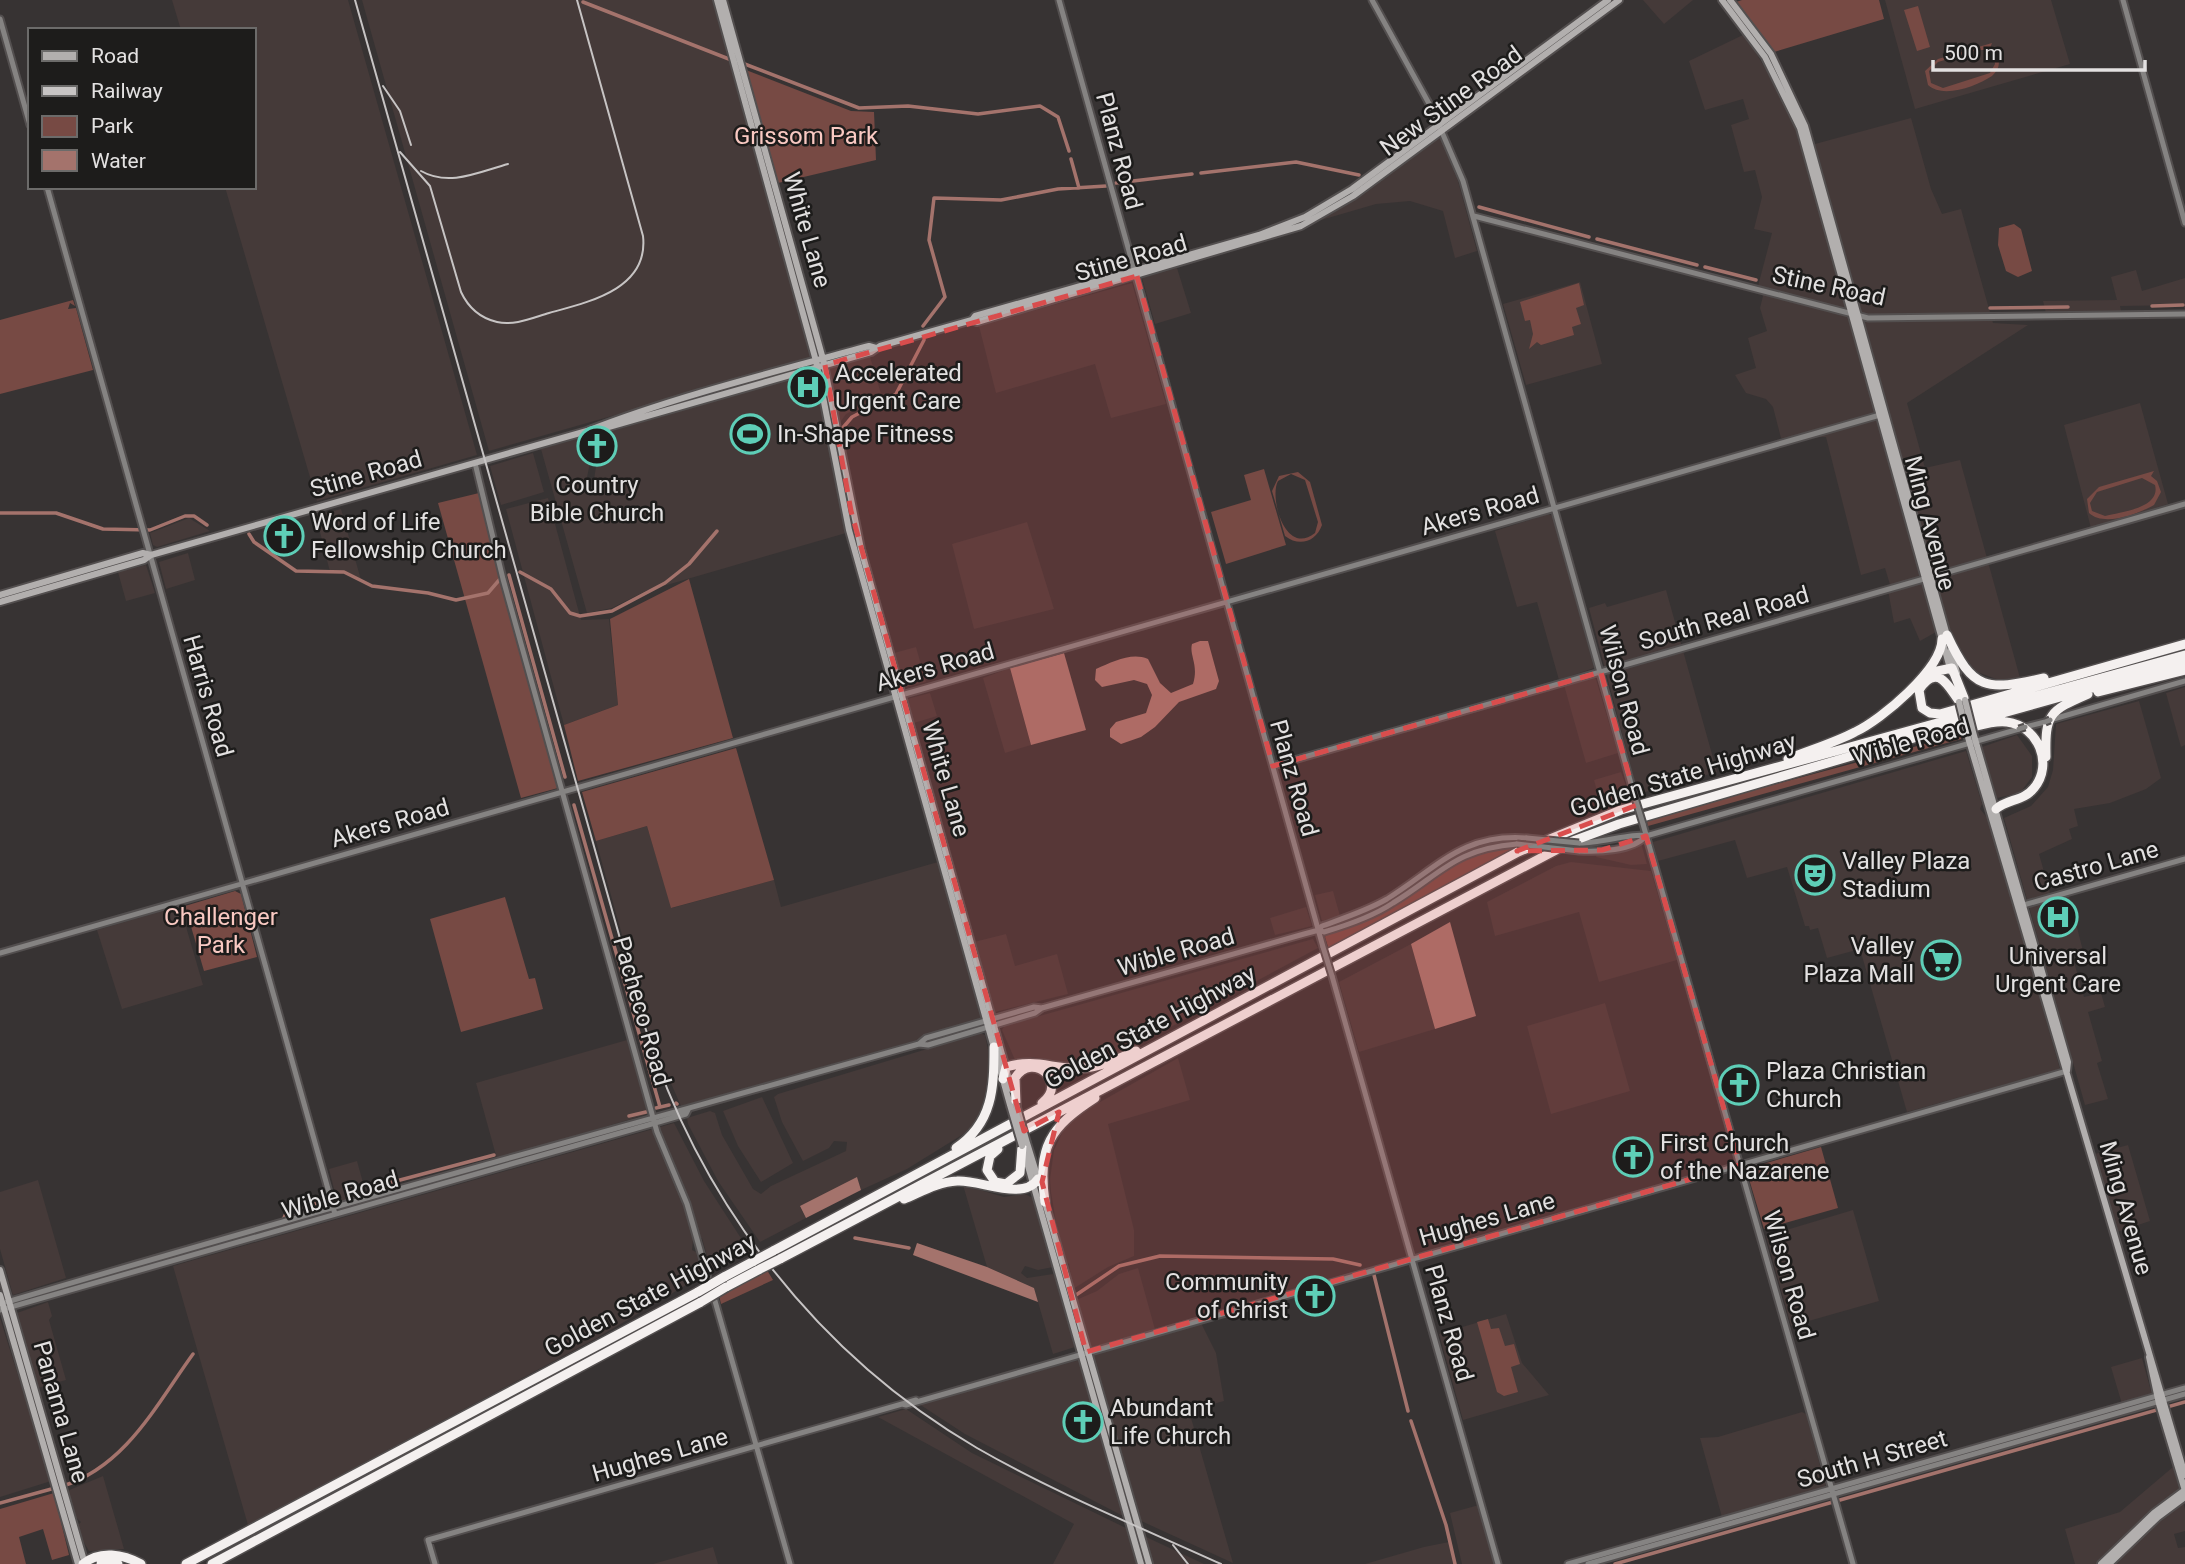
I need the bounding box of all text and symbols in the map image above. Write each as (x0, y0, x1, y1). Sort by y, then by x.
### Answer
legend (28, 28, 256, 189)
scale bar (1933, 28, 2145, 72)
street label: New Stine Road (1374, 40, 1528, 162)
text: 500 m (1944, 41, 2003, 65)
text: Road (91, 44, 139, 68)
text: Railway (91, 79, 163, 103)
street label: Planz Road (1090, 89, 1148, 213)
text: Park (91, 114, 134, 138)
park label: Grissom Park (734, 122, 879, 150)
text: Water (91, 149, 146, 173)
street label: White Lane (777, 169, 837, 291)
street label: Stine Road (1072, 229, 1190, 287)
street label: Stine Road (1770, 260, 1888, 312)
place label: Accelerated Urgent Care (835, 359, 962, 415)
hospital icon: Accelerated Urgent Care (787, 366, 829, 408)
sports icon: In-Shape Fitness (729, 413, 771, 455)
place label: In-Shape Fitness (777, 420, 954, 448)
church icon: Country Bible Church (576, 425, 618, 467)
street label: Stine Road (307, 445, 425, 503)
street label: Ming Avenue (1899, 453, 1961, 593)
place label: Country Bible Church (530, 471, 664, 527)
street label: Akers Road (1418, 481, 1542, 541)
place label: Word of Life Fellowship Church (311, 508, 507, 564)
church icon: Word of Life Fellowship Church (263, 515, 305, 557)
street label: South Real Road (1636, 580, 1812, 656)
street label: Wilson Road (1593, 622, 1655, 758)
street label: Harris Road (177, 632, 239, 760)
street label: Akers Road (873, 637, 997, 697)
street label: Wible Road (1849, 712, 1973, 772)
street label: Planz Road (1264, 716, 1324, 840)
street label: White Lane (916, 718, 976, 840)
street label: Golden State Highway (1567, 727, 1800, 823)
street label: Akers Road (328, 793, 452, 853)
street label: Castro Lane (2030, 835, 2162, 897)
place label: Valley Plaza Stadium (1842, 847, 1970, 903)
theatre icon: Valley Plaza Stadium (1794, 854, 1836, 896)
hospital icon: Universal Urgent Care (2037, 896, 2079, 938)
park label: Challenger Park (164, 903, 278, 959)
street label: Wible Road (1114, 922, 1238, 982)
place label: Valley Plaza Mall (1803, 932, 1915, 988)
street label: Pacheco Road (607, 933, 677, 1089)
supermarket icon: Valley Plaza Mall (1920, 939, 1962, 981)
place label: Universal Urgent Care (1995, 942, 2121, 998)
street label: Golden State Highway (1040, 959, 1261, 1095)
place label: Plaza Christian Church (1766, 1057, 1926, 1113)
church icon: Plaza Christian Church (1718, 1064, 1760, 1106)
place label: First Church of the Nazarene (1660, 1129, 1830, 1185)
church icon: First Church of the Nazarene (1612, 1136, 1654, 1178)
street label: Ming Avenue (2094, 1138, 2158, 1278)
street label: Wible Road (278, 1165, 402, 1225)
street label: Hughes Lane (1416, 1186, 1558, 1252)
street label: Wilson Road (1757, 1207, 1821, 1343)
street label: Golden State Highway (540, 1227, 761, 1363)
street label: Planz Road (1419, 1261, 1479, 1385)
place label: Community of Christ (1165, 1268, 1289, 1324)
church icon: Community of Christ (1294, 1275, 1336, 1317)
street label: Panama Lane (27, 1338, 95, 1486)
place label: Abundant Life Church (1110, 1394, 1231, 1450)
church icon: Abundant Life Church (1062, 1401, 1104, 1443)
street label: Hughes Lane (589, 1422, 731, 1488)
street label: South H Street (1794, 1424, 1950, 1494)

